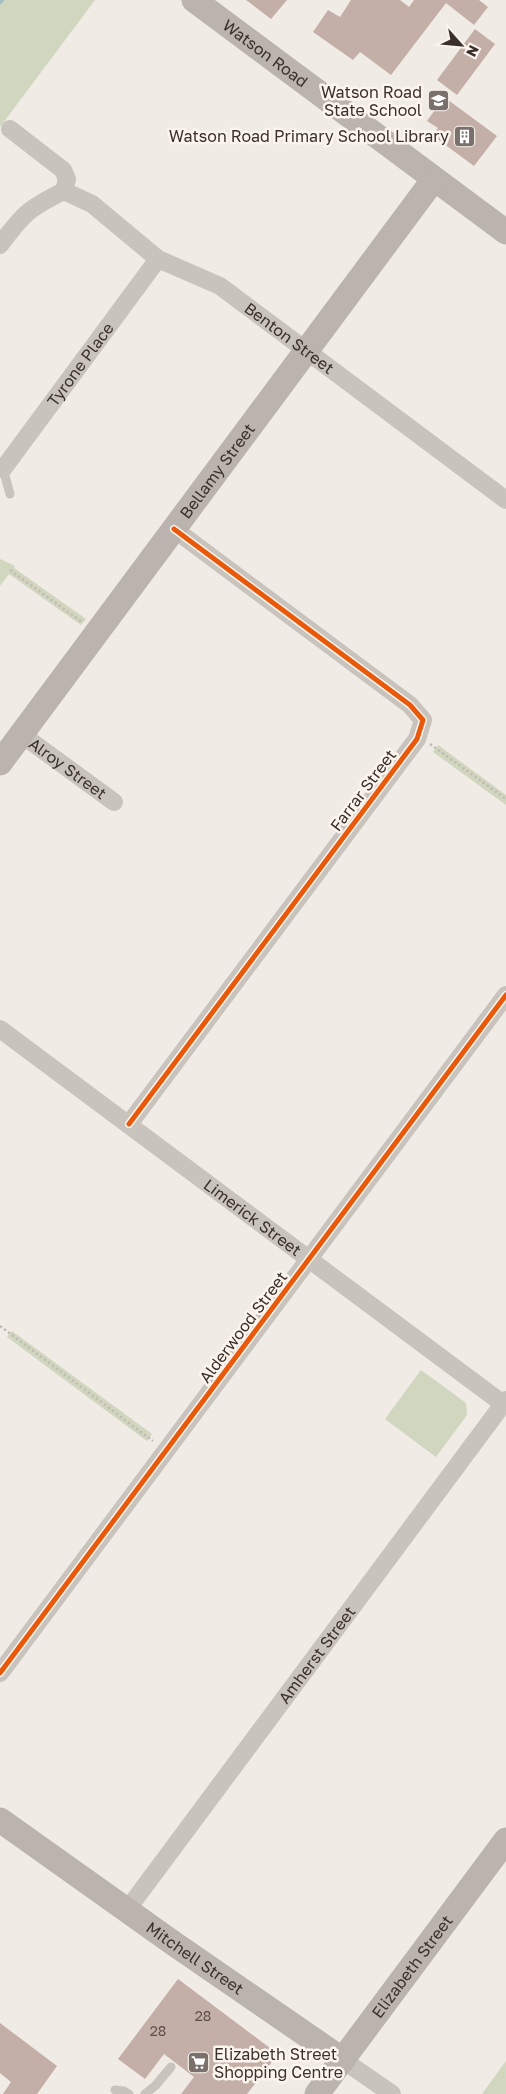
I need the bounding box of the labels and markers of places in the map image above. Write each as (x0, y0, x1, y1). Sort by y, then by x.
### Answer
place label: Watson Road State School (321, 82, 422, 120)
school or university icon: Watson Road State School (426, 89, 450, 113)
building icon: Watson Road Primary School Library (453, 124, 477, 148)
place label: Watson Road Primary School Library (169, 126, 449, 146)
place label: Elizabeth Street Shopping Centre (214, 2044, 343, 2082)
supermarket icon: Elizabeth Street Shopping Centre (186, 2051, 210, 2075)

